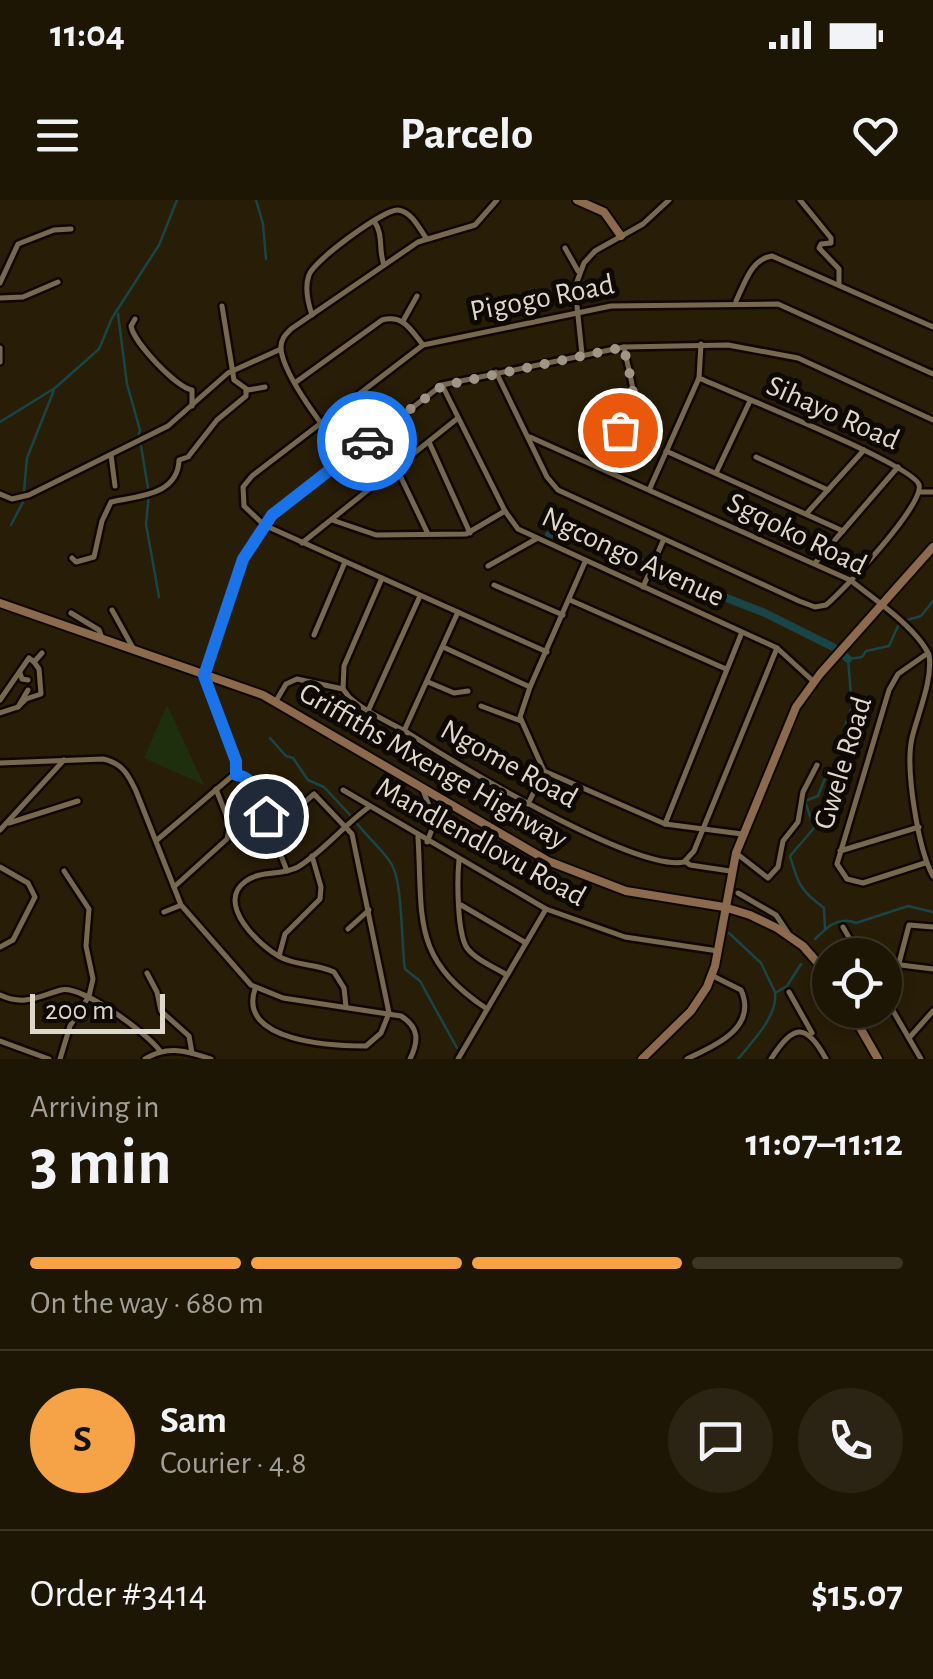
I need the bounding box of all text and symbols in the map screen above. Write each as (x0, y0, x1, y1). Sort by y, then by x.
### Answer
text: 11:04 (50, 16, 125, 54)
icon: menu (30, 108, 85, 163)
icon: heart (848, 108, 903, 163)
text: Parcelo (400, 112, 533, 157)
street label: Pigogo Road (467, 269, 617, 327)
street label: Sihayo Road (762, 370, 904, 456)
pin (578, 388, 663, 473)
courier (317, 391, 417, 491)
icon: bag (593, 403, 648, 458)
icon: car (340, 414, 395, 469)
street label: Sgqoko Road (722, 487, 872, 581)
street label: Ngcongo Avenue (537, 502, 729, 612)
street label: Griffiths Mxenge Highway (294, 677, 572, 855)
street label: Gwele Road (809, 693, 877, 833)
street label: Ngome Road (436, 714, 582, 814)
street label: Mandlendlovu Road (371, 772, 591, 912)
pin (224, 774, 309, 859)
icon: home (239, 789, 294, 844)
map controls (812, 938, 902, 1028)
button: locate (812, 938, 902, 1028)
scale bar (30, 989, 165, 1034)
text: 200 m (45, 997, 114, 1025)
text: Arriving in (30, 1091, 159, 1123)
text: 11:07–11:12 (746, 1125, 903, 1163)
text: 3 min (30, 1131, 172, 1196)
text: On the way · 680 m (30, 1287, 264, 1319)
button: chat (668, 1388, 773, 1493)
button: phone (798, 1388, 903, 1493)
text: Sam (160, 1402, 227, 1440)
text: S (73, 1421, 92, 1459)
text: Courier · 4.8 (160, 1447, 307, 1479)
text: Order #3414 (30, 1576, 207, 1614)
text: $15.07 (811, 1576, 903, 1614)

